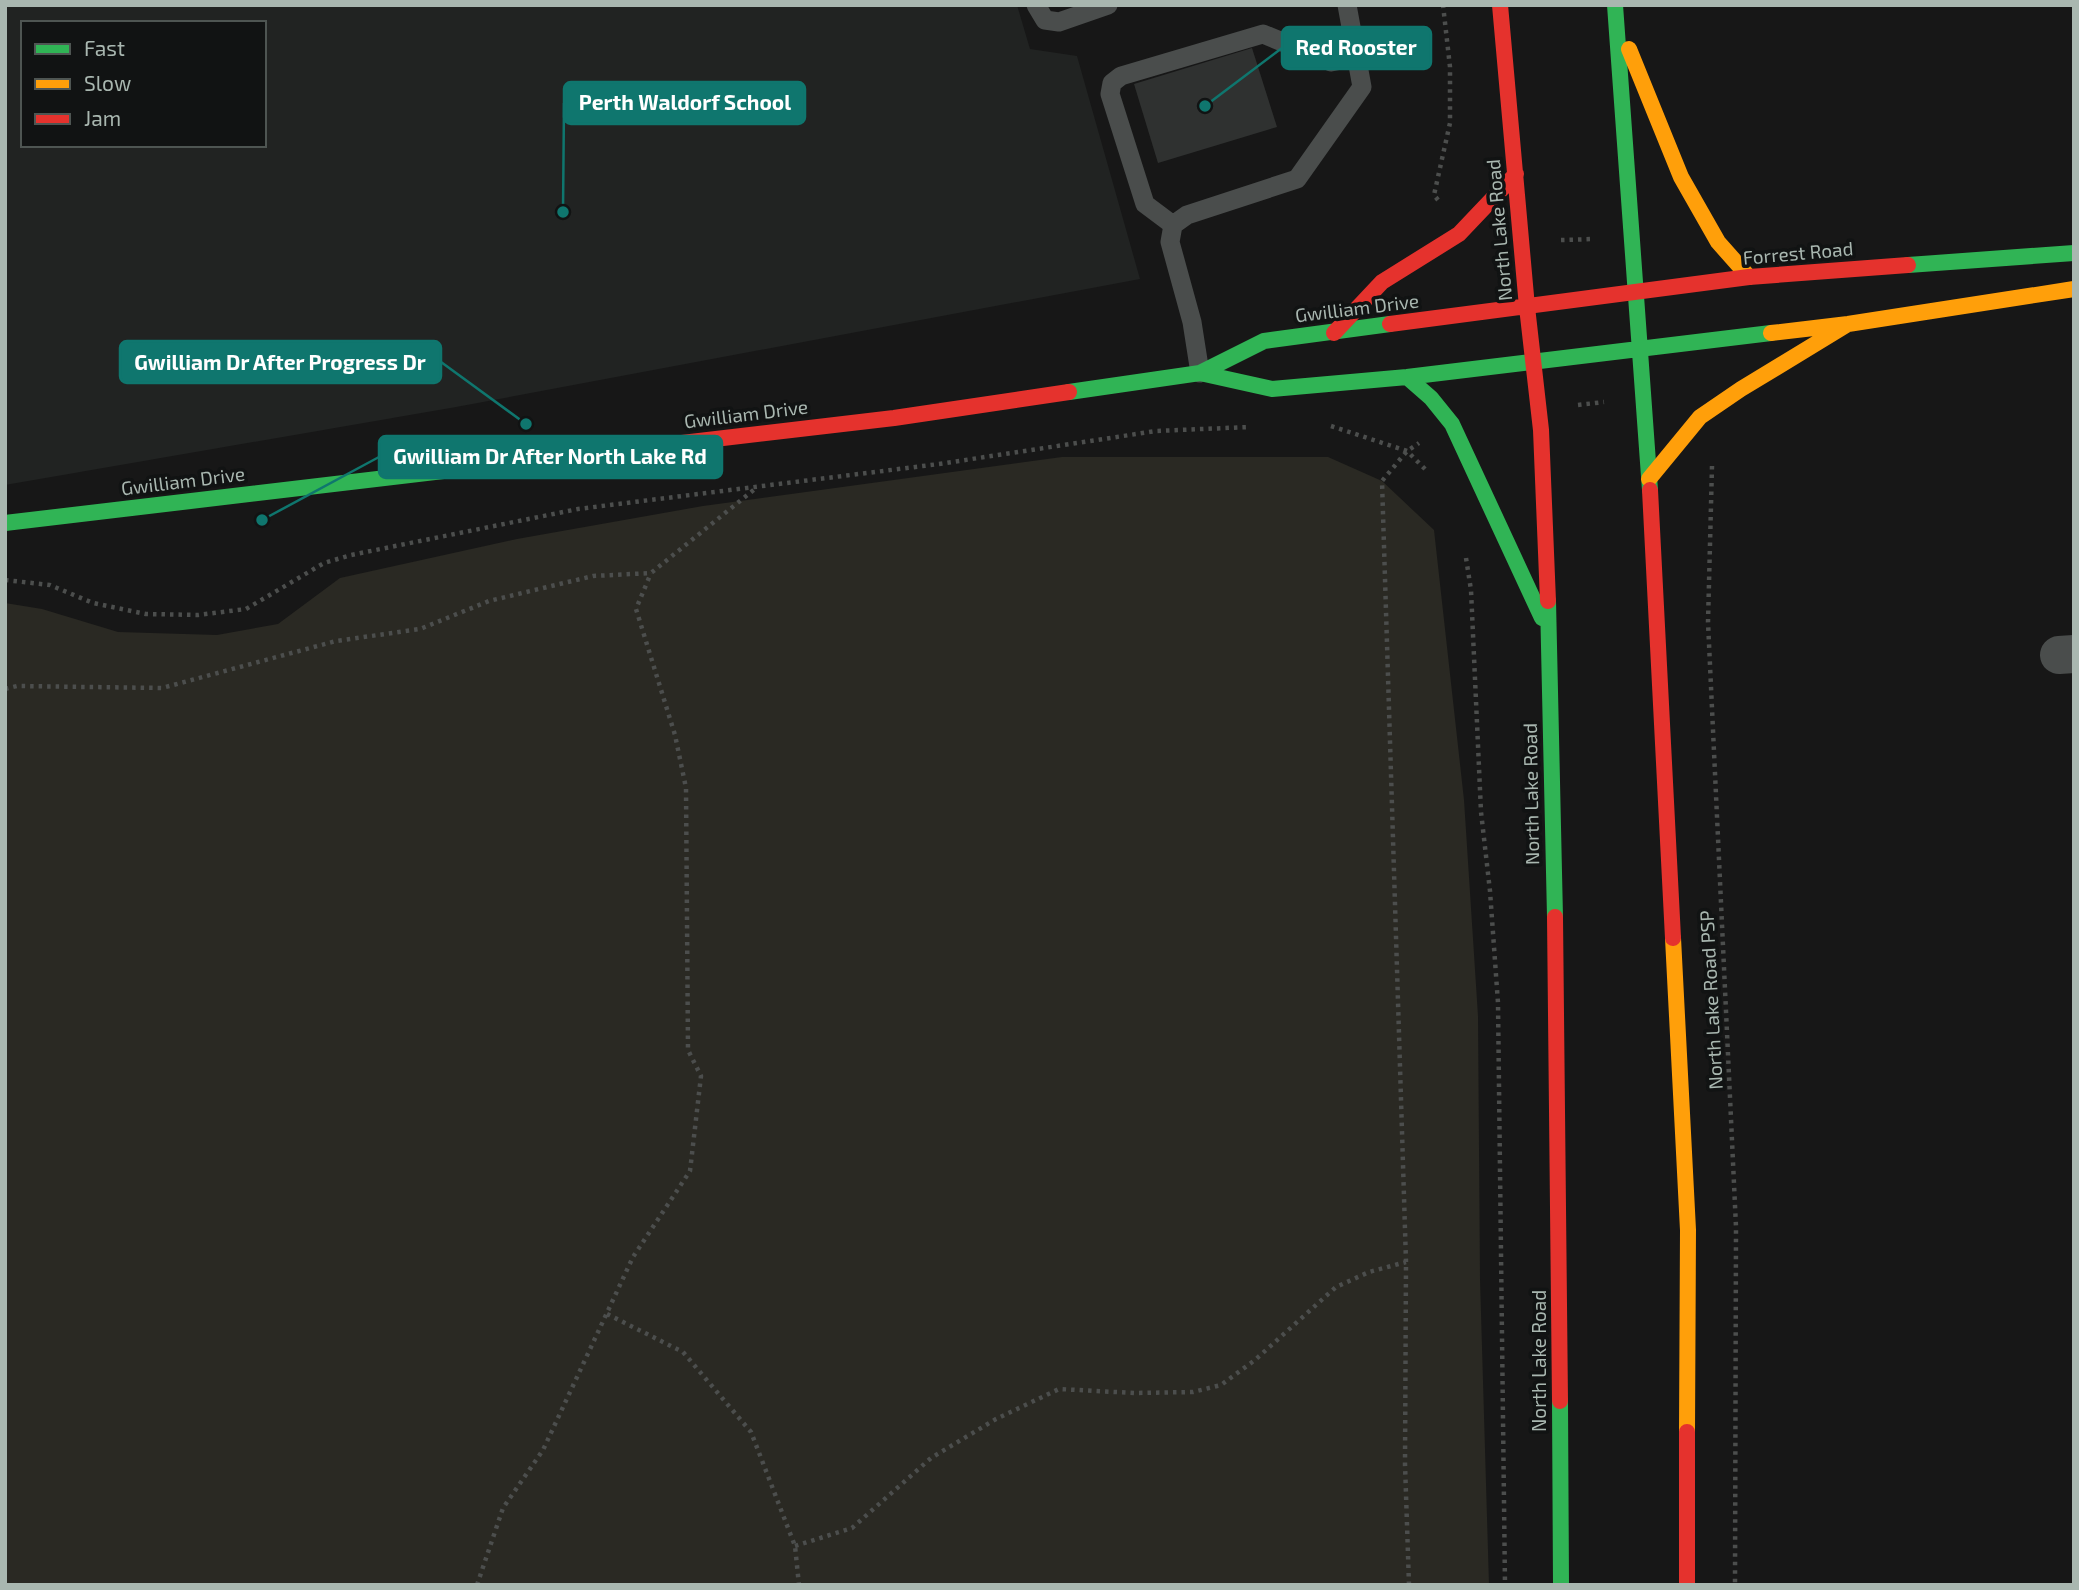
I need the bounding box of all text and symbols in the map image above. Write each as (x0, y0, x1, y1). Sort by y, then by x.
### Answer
legend (21, 21, 266, 147)
callout: Red Rooster (1282, 27, 1431, 69)
text: Red Rooster (1295, 34, 1417, 59)
text: Fast (84, 35, 125, 60)
text: Slow (84, 70, 131, 95)
callout: Perth Waldorf School (564, 82, 805, 124)
text: Perth Waldorf School (579, 89, 791, 114)
text: Jam (84, 105, 121, 130)
street label: North Lake Road (1481, 158, 1516, 302)
street label: Forrest Road (1742, 236, 1854, 269)
street label: Gwilliam Drive (1294, 288, 1420, 327)
callout: Gwilliam Dr After Progress Dr (120, 341, 441, 383)
text: Gwilliam Dr After Progress Dr (134, 349, 426, 374)
street label: Gwilliam Drive (683, 394, 809, 433)
callout: Gwilliam Dr After North Lake Rd (379, 436, 722, 478)
text: Gwilliam Dr After North Lake Rd (393, 443, 707, 468)
street label: Gwilliam Drive (120, 461, 246, 500)
street label: North Lake Road (1518, 723, 1543, 865)
street label: North Lake Road PSP (1694, 910, 1727, 1090)
street label: North Lake Road (1527, 1290, 1550, 1432)

